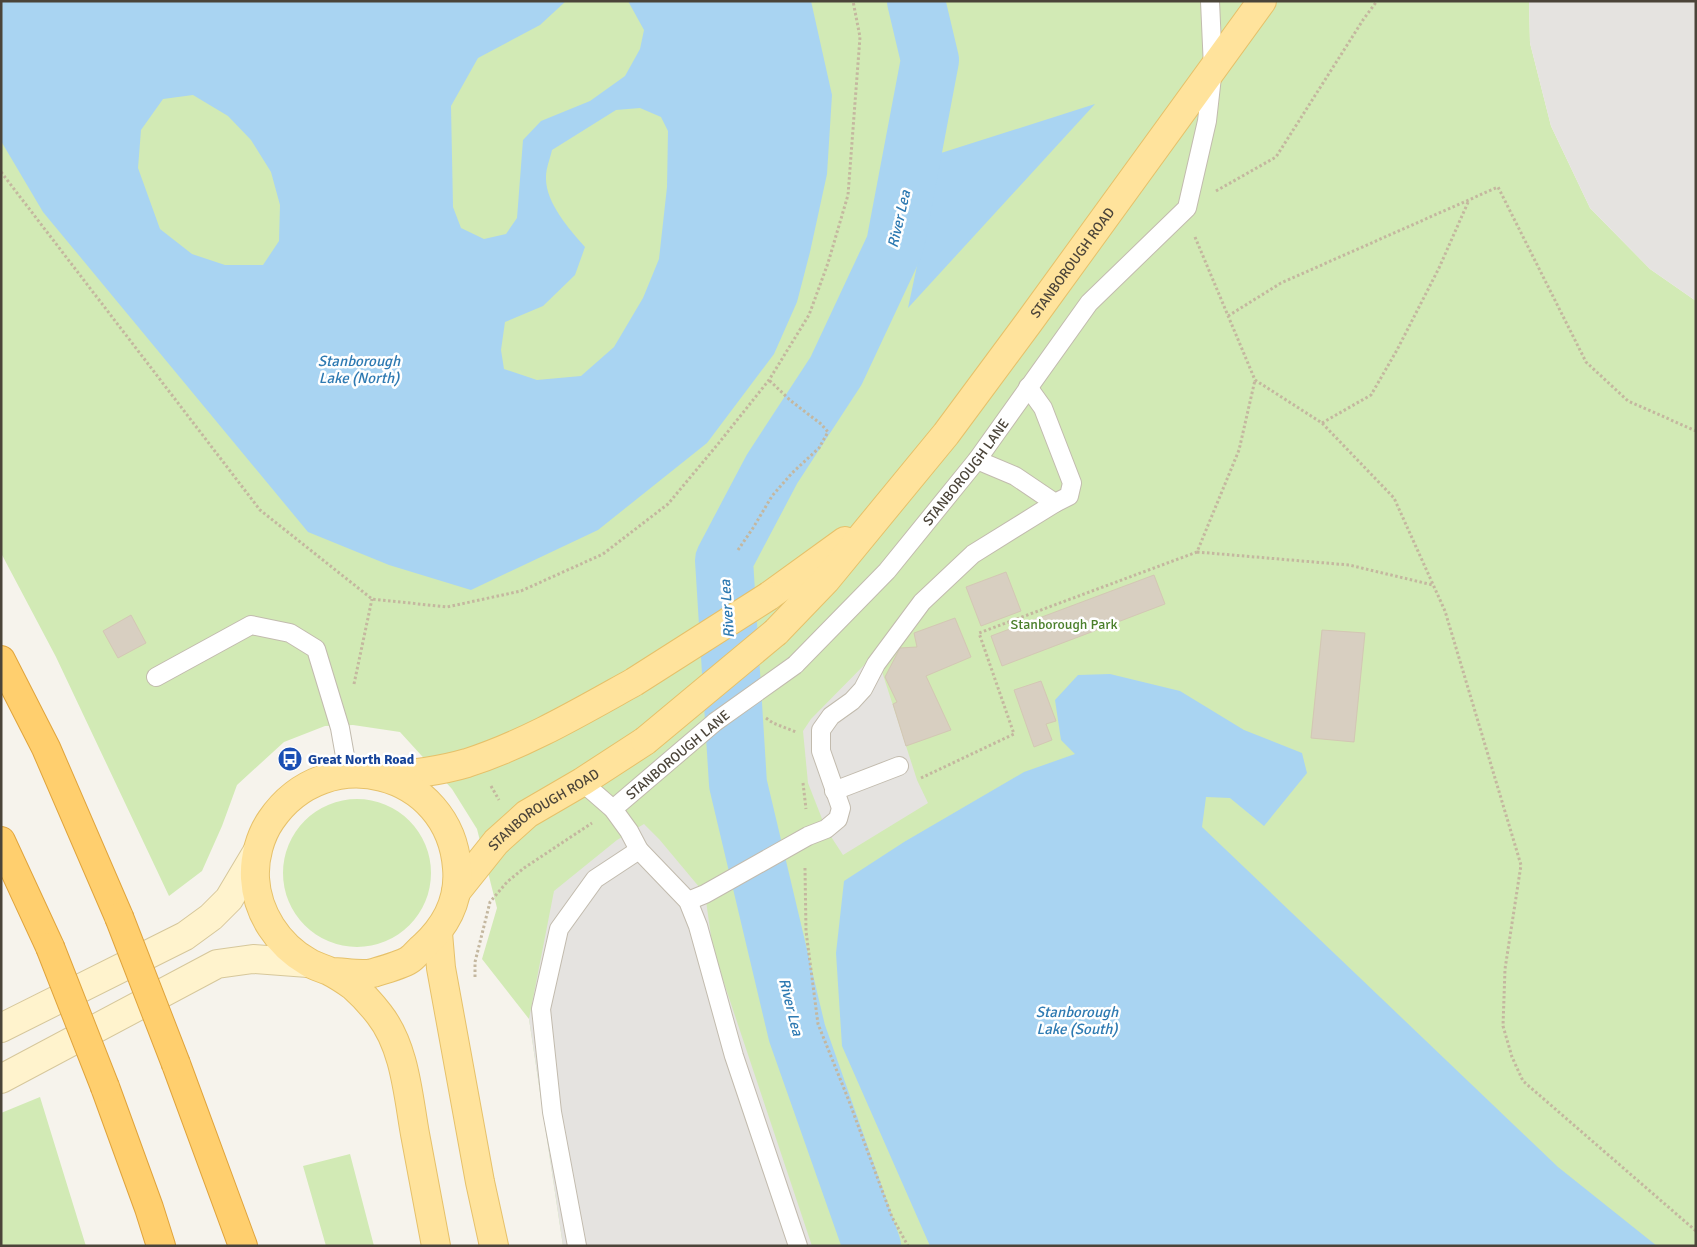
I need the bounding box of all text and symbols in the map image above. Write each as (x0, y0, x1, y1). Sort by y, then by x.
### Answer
water label: River Lea (884, 188, 914, 249)
street label: STANBOROUGH ROAD (1026, 204, 1118, 321)
water label: Stanborough Lake (North) (318, 352, 401, 387)
street label: STANBOROUGH LANE (919, 415, 1012, 529)
water label: River Lea (716, 579, 738, 639)
park label: Stanborough Park (1011, 616, 1117, 633)
street label: STANBOROUGH LANE (623, 707, 733, 803)
bus stop icon: Great North Road (277, 746, 303, 772)
place label: Great North Road (308, 751, 415, 768)
street label: STANBOROUGH ROAD (484, 765, 602, 854)
water label: River Lea (775, 976, 807, 1038)
water label: Stanborough Lake (South) (1036, 1003, 1119, 1038)

